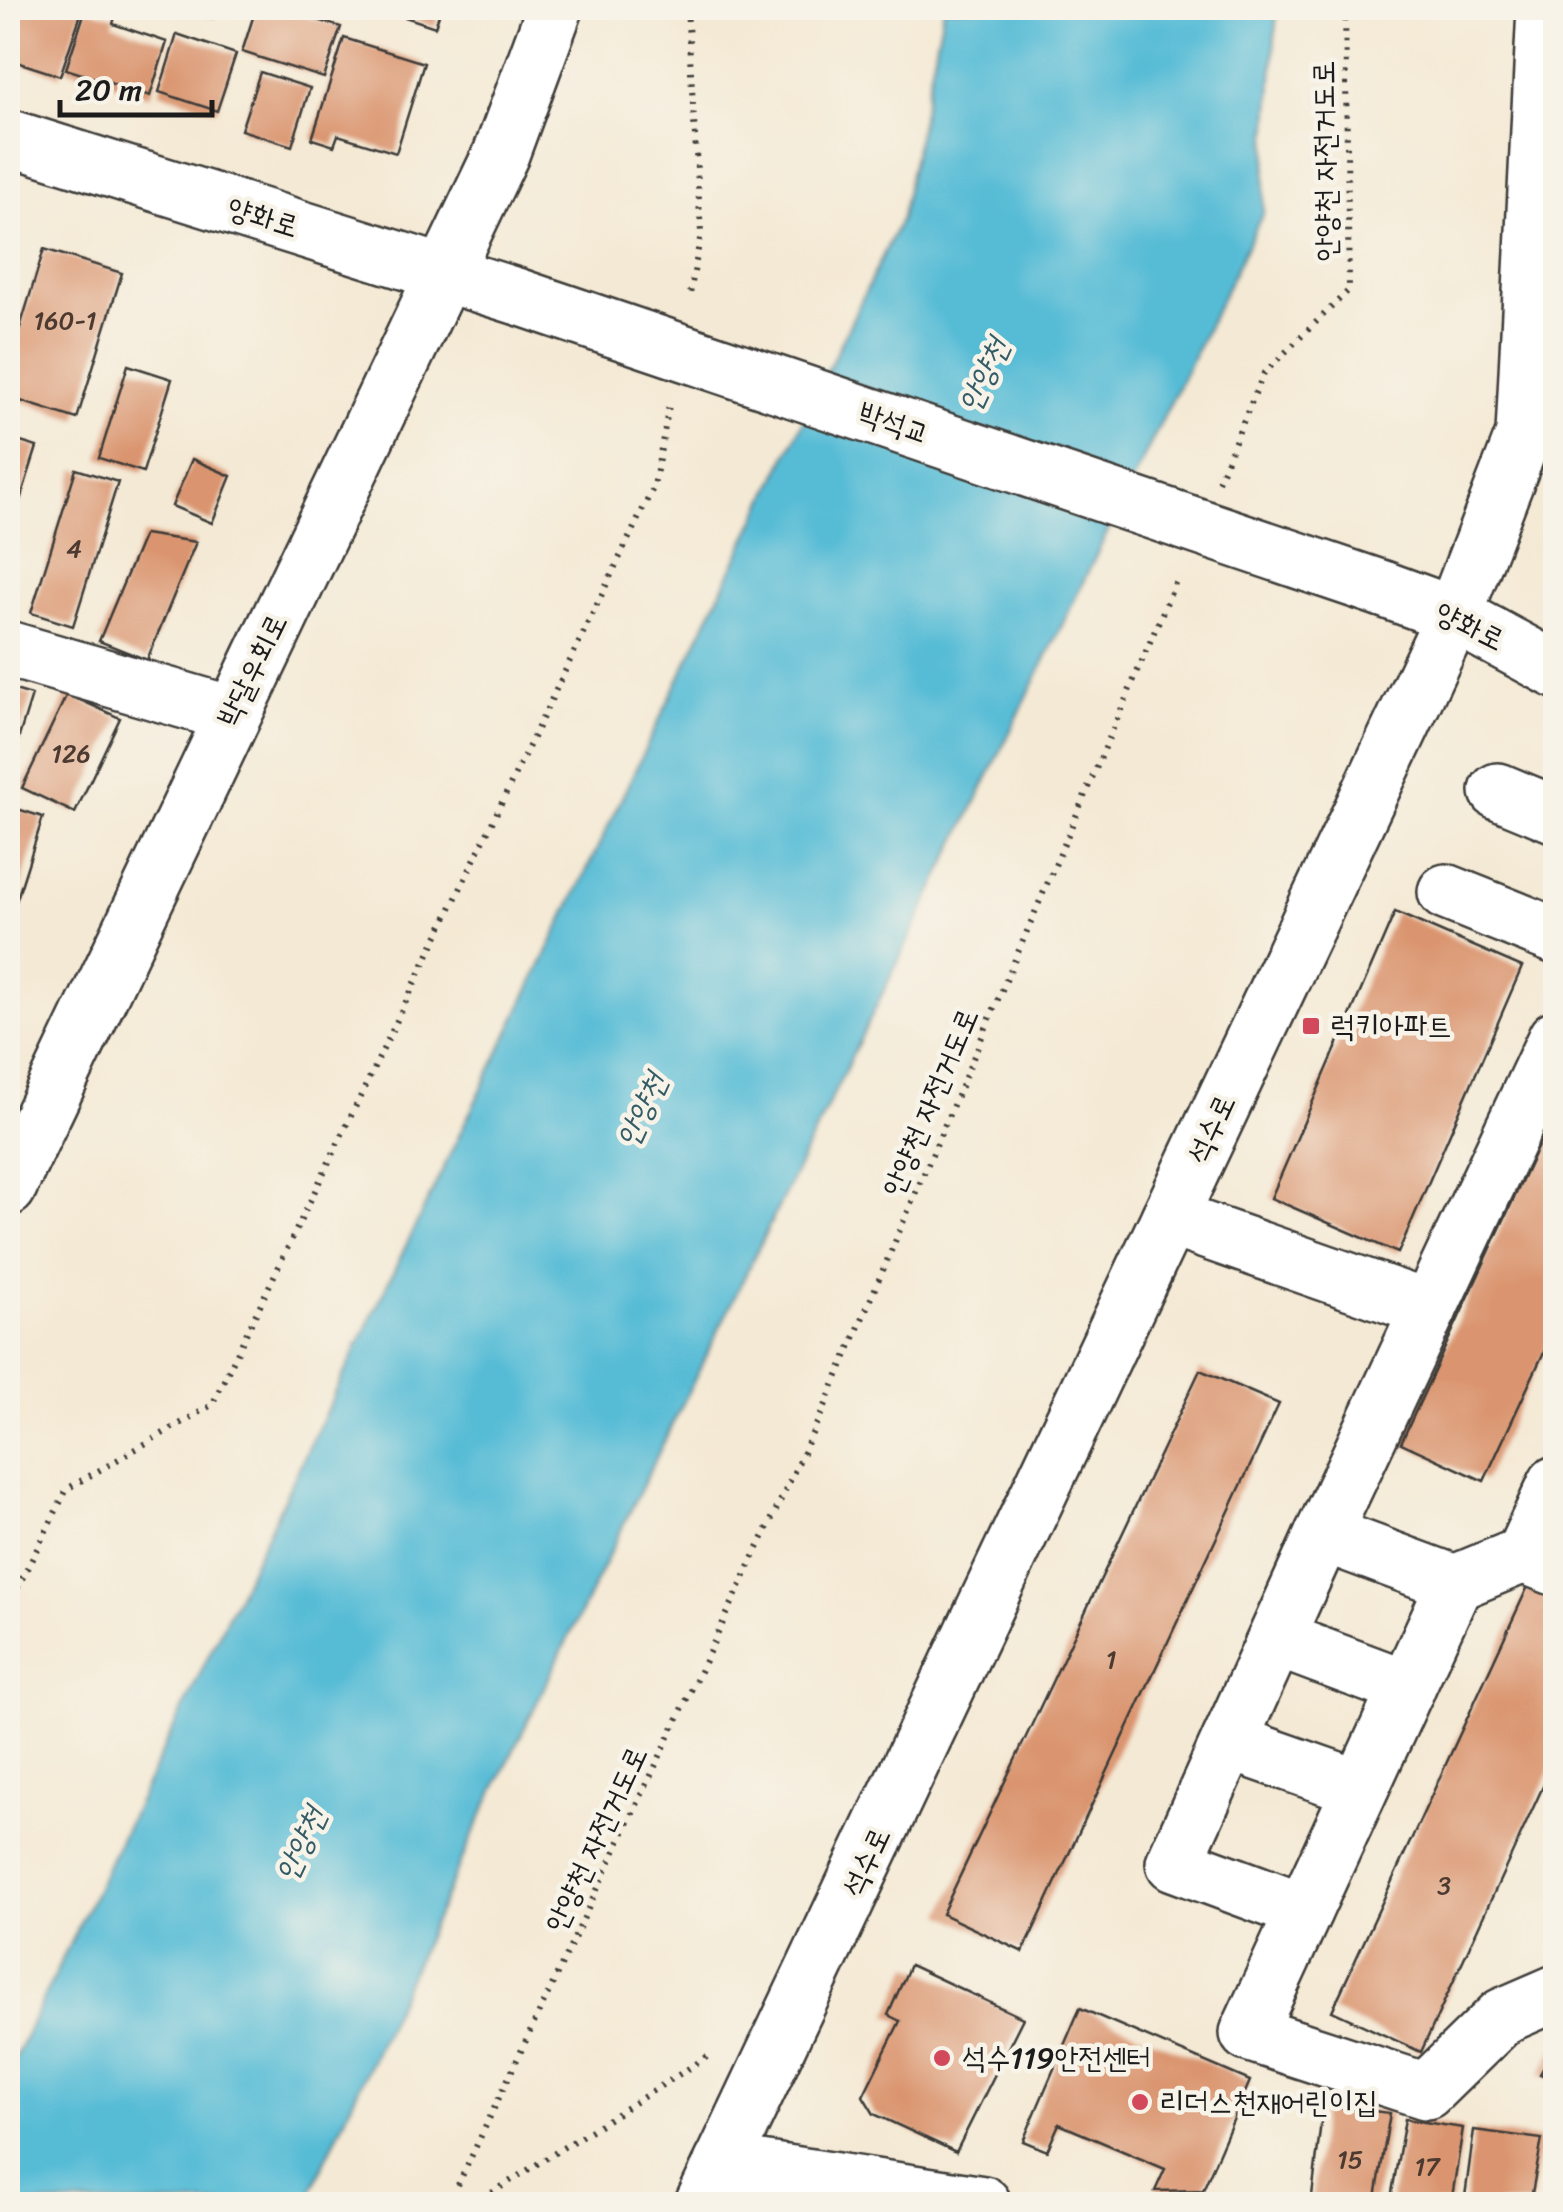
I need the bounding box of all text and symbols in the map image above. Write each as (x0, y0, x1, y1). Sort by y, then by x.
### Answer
scale bar (60, 55, 212, 117)
street label: 안양천 자전거도로 (1296, 60, 1354, 262)
text: 20 m (75, 63, 142, 117)
street label: 양화로 (220, 181, 306, 253)
house number: 160-1 (33, 298, 97, 343)
water label: 안양천 (941, 325, 1027, 422)
street label: 박석교 (851, 386, 937, 460)
house number: 4 (66, 526, 82, 571)
street label: 양화로 (1426, 586, 1514, 666)
street label: 박달우회로 (201, 604, 303, 736)
house number: 126 (51, 731, 91, 776)
street label: 안양천 자전거도로 (866, 999, 994, 1205)
place label: 럭키아파트 (1331, 999, 1452, 1053)
marker: 럭키아파트 (1300, 1015, 1322, 1037)
water label: 안양천 (599, 1060, 685, 1157)
street label: 석수로 (1171, 1085, 1251, 1173)
house number: 1 (1106, 1637, 1116, 1682)
street label: 안양천 자전거도로 (529, 1737, 663, 1941)
water label: 안양천 (258, 1794, 344, 1891)
street label: 석수로 (826, 1818, 906, 1906)
house number: 3 (1437, 1863, 1451, 1908)
place label: 석수119안전센터 (962, 2031, 1151, 2085)
marker: 석수119안전센터 (931, 2047, 953, 2069)
place label: 리더스천재어린이집 (1160, 2075, 1377, 2129)
marker: 리더스천재어린이집 (1129, 2091, 1151, 2113)
house number: 15 (1337, 2137, 1363, 2182)
house number: 17 (1414, 2144, 1441, 2189)

